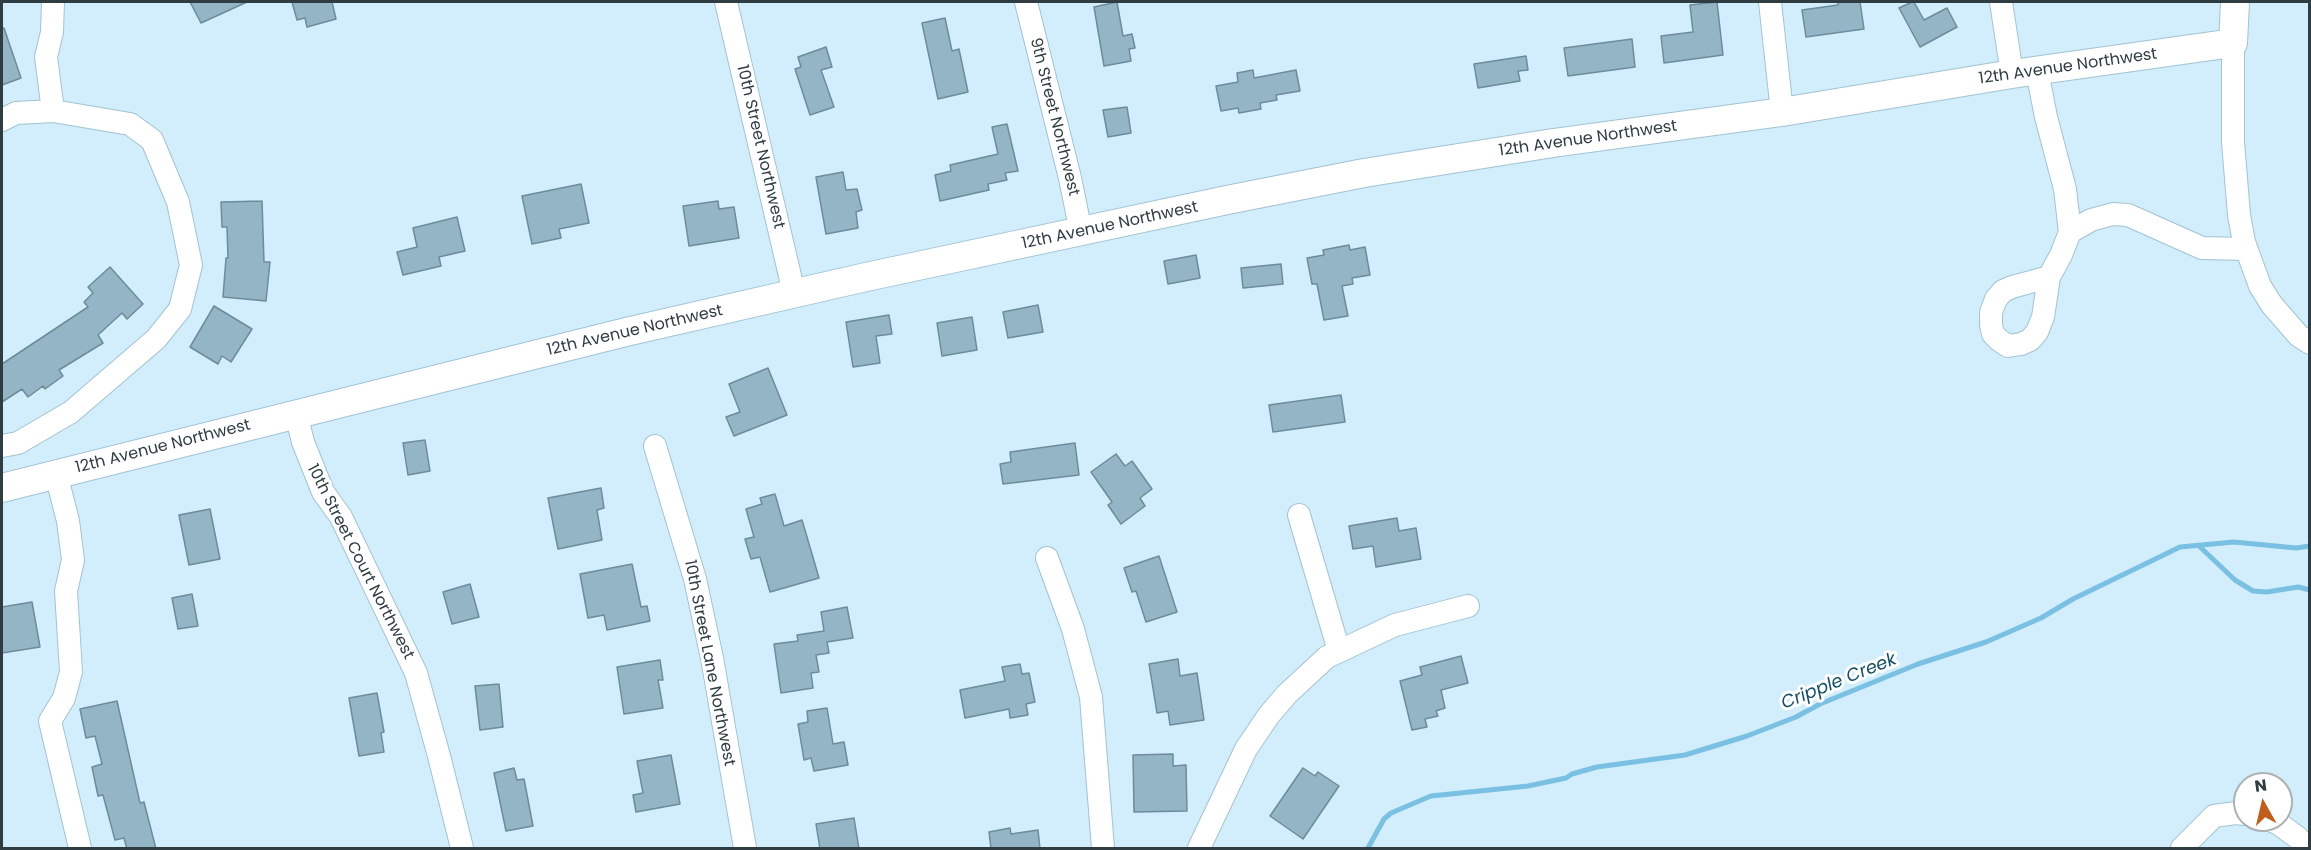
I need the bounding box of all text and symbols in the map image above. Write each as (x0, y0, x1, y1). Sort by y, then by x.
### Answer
street label: 9th Street Northwest (1025, 36, 1083, 198)
street label: 12th Avenue Northwest (1978, 45, 2158, 89)
street label: 10th Street Northwest (732, 63, 788, 231)
street label: 12th Avenue Northwest (1498, 117, 1678, 161)
street label: 12th Avenue Northwest (1020, 198, 1200, 254)
street label: 12th Avenue Northwest (545, 301, 725, 361)
street label: 12th Avenue Northwest (73, 416, 253, 478)
street label: 10th Street Court Northwest (302, 461, 418, 663)
street label: 10th Street Lane Northwest (680, 558, 738, 768)
water label: Cripple Creek (1778, 649, 1900, 715)
north arrow (2233, 772, 2293, 832)
text: N (2253, 773, 2268, 798)

